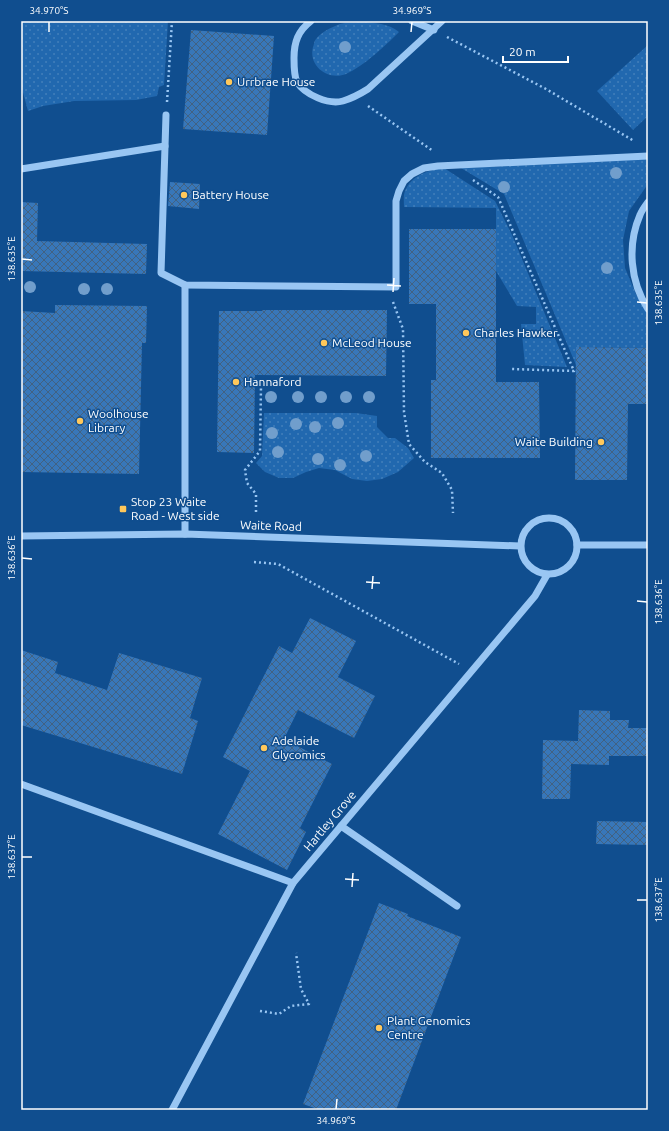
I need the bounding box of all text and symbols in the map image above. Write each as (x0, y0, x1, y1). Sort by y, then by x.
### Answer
text: 34.970°S (29, 5, 69, 16)
text: 34.969°S (392, 5, 432, 16)
scale bar (503, 38, 568, 64)
text: 20 m (509, 45, 536, 58)
place label: Urrbrae House (237, 75, 315, 88)
marker: Urrbrae House (224, 77, 234, 87)
place label: Battery House (192, 188, 269, 201)
marker: Battery House (179, 190, 189, 200)
text: 138.635°E (6, 236, 17, 282)
text: 138.635°E (653, 280, 664, 326)
place label: Charles Hawker (474, 326, 558, 339)
marker: Charles Hawker (461, 328, 471, 338)
place label: McLeod House (332, 336, 412, 349)
marker: McLeod House (319, 338, 329, 348)
place label: Hannaford (244, 375, 302, 388)
marker: Hannaford (231, 377, 241, 387)
place label: Woolhouse Library (88, 407, 149, 434)
marker: Woolhouse Library (75, 416, 85, 426)
place label: Waite Building (515, 435, 593, 448)
marker: Waite Building (596, 437, 606, 447)
place label: Stop 23 Waite Road - West side (131, 495, 220, 522)
marker: Stop 23 Waite Road - West side (118, 504, 128, 514)
street label: Waite Road (240, 518, 302, 533)
text: 138.636°E (6, 535, 17, 581)
text: 138.636°E (653, 579, 664, 625)
place label: Adelaide Glycomics (272, 734, 325, 761)
marker: Adelaide Glycomics (259, 743, 269, 753)
street label: Hartley Grove (301, 788, 358, 853)
text: 138.637°E (6, 834, 17, 880)
text: 138.637°E (653, 877, 664, 923)
place label: Plant Genomics Centre (387, 1014, 470, 1041)
marker: Plant Genomics Centre (374, 1023, 384, 1033)
text: 34.969°S (316, 1115, 356, 1126)

